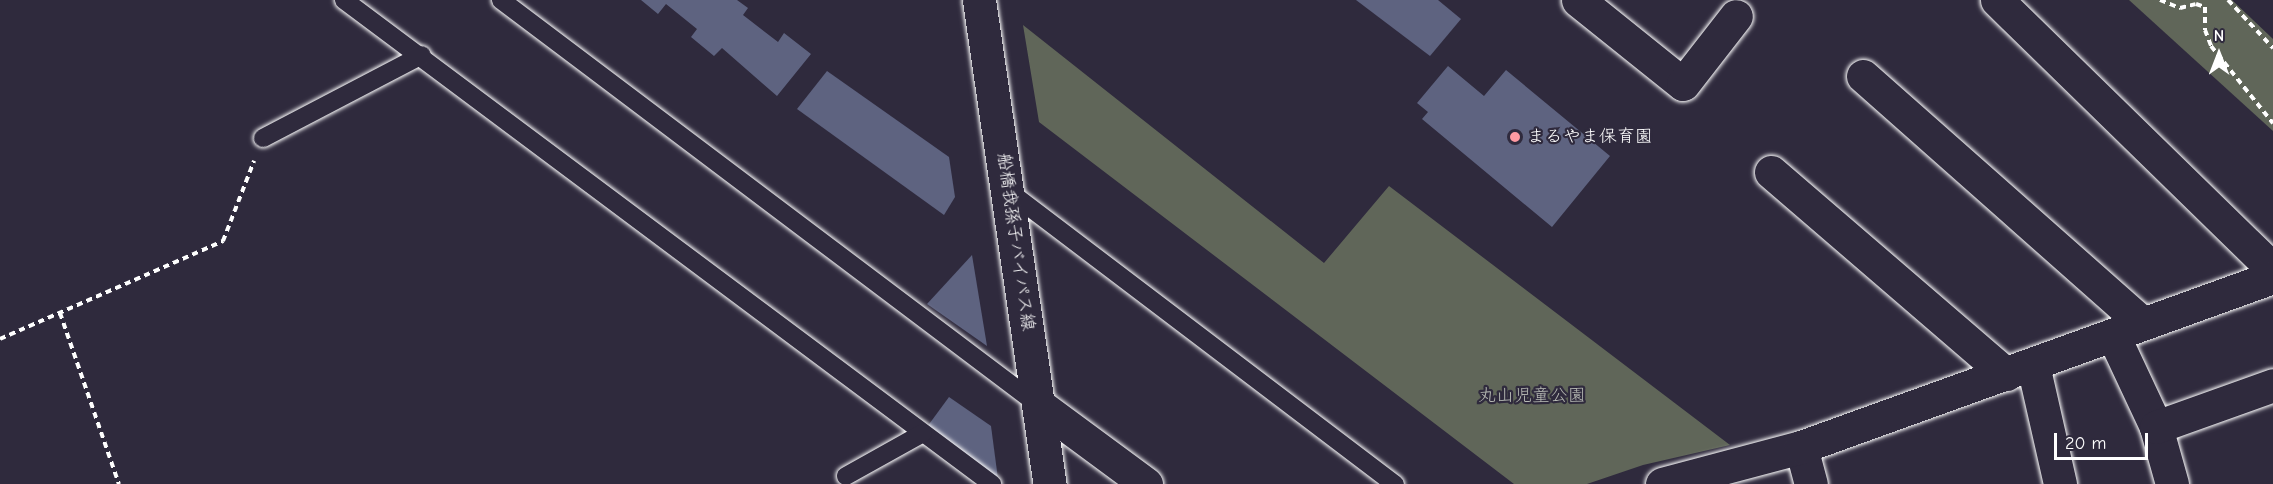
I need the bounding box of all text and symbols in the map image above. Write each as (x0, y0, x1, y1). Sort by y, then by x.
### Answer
north arrow (2189, 24, 2249, 84)
text: N (2214, 27, 2224, 45)
place label: まるやま保育園 (1527, 126, 1653, 148)
marker: まるやま保育園 (1508, 130, 1522, 144)
street label: 船橋我孫子バイパス線 (992, 151, 1038, 333)
park label: 丸山児童公園 (1478, 385, 1586, 407)
scale bar (2057, 421, 2152, 459)
text: 20 m (2065, 433, 2106, 454)

